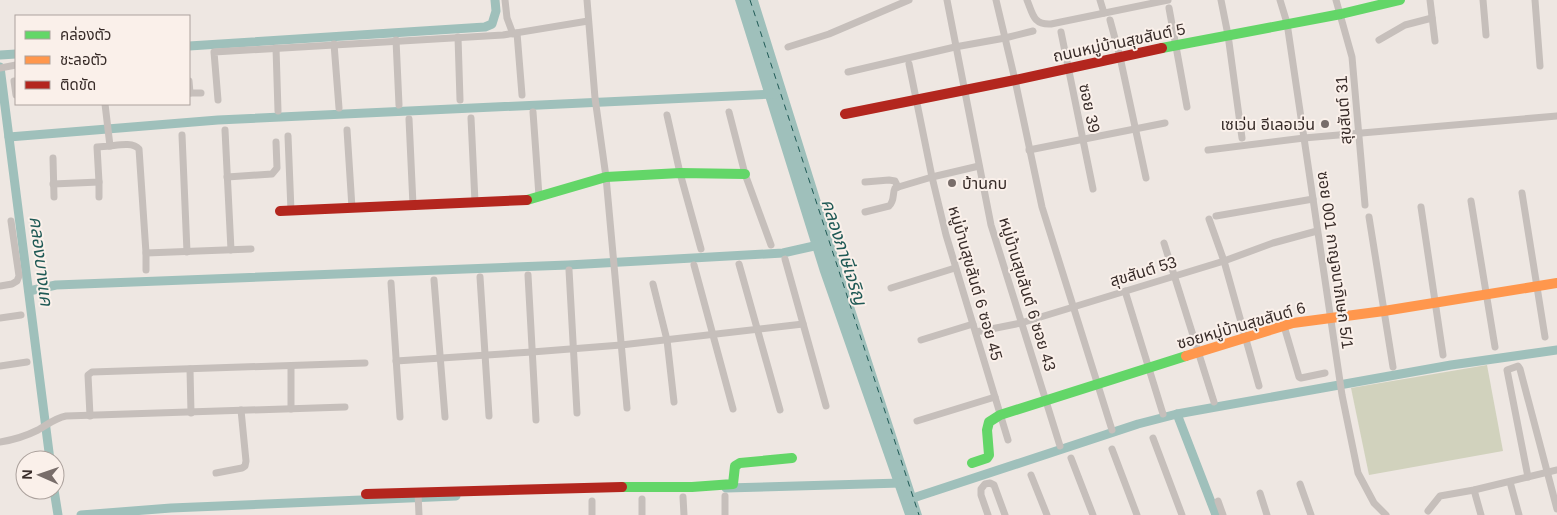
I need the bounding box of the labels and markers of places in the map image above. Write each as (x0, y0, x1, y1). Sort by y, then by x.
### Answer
place label: เซเว่น อีเลอเว่น (1221, 116, 1315, 133)
marker: เซเว่น อีเลอเว่น (1319, 118, 1331, 130)
place label: บ้านกบ (962, 175, 1007, 192)
marker: บ้านกบ (946, 177, 958, 189)

